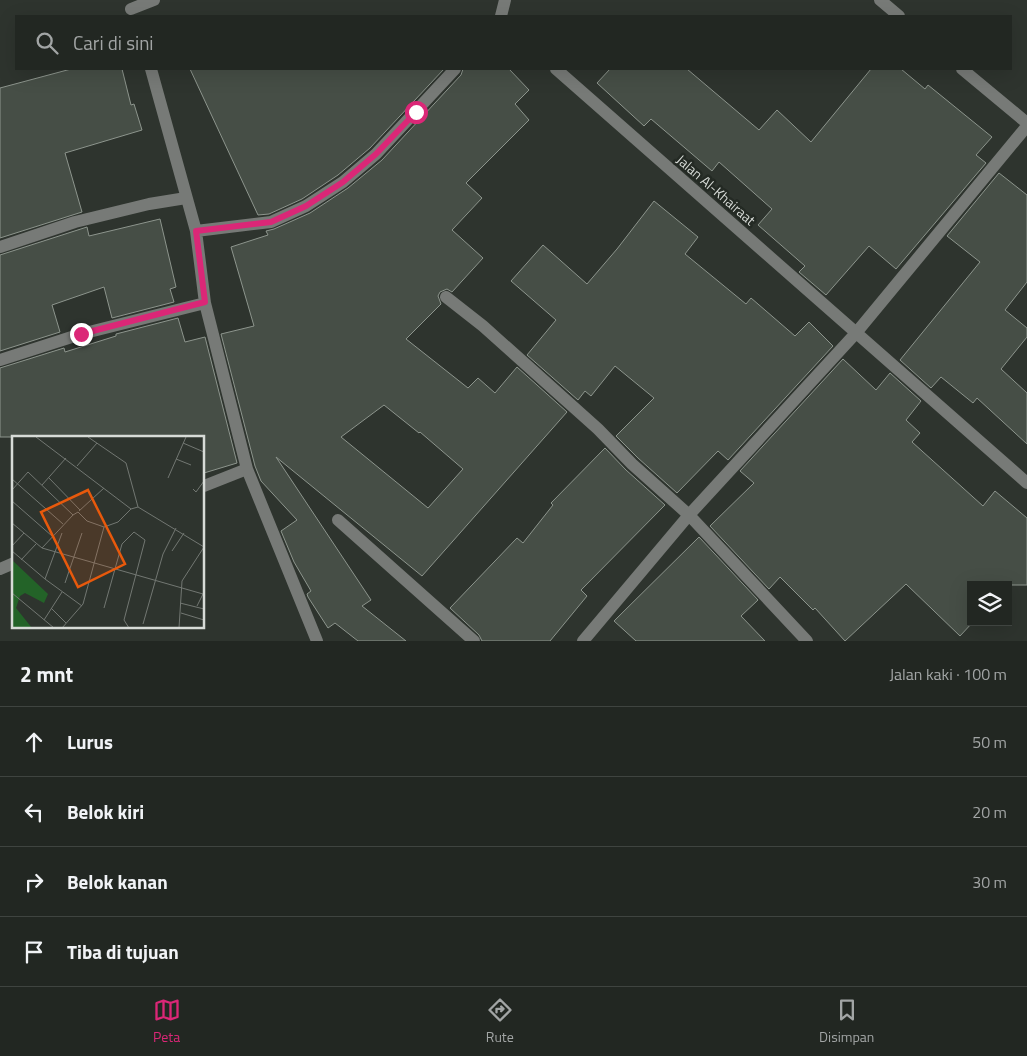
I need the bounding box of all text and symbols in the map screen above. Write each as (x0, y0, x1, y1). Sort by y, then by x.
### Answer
search box (15, 15, 1012, 70)
text: Cari di sini (73, 28, 154, 57)
icon: search (33, 29, 61, 57)
route start (405, 101, 428, 124)
street label: Jalan Al-Khairaat (672, 149, 761, 230)
route end (70, 323, 93, 346)
inset map (12, 436, 205, 628)
map controls (967, 581, 1012, 626)
button: layers (967, 581, 1012, 626)
text: 2 mnt (20, 658, 73, 690)
text: Jalan kaki · 100 m (889, 662, 1007, 686)
text: Lurus (67, 727, 113, 756)
icon: ahead (20, 728, 48, 756)
text: 50 m (972, 730, 1007, 754)
text: Belok kiri (67, 797, 144, 826)
icon: left (20, 798, 48, 826)
text: 20 m (972, 800, 1007, 824)
text: Belok kanan (67, 867, 168, 896)
icon: right (20, 868, 48, 896)
text: 30 m (972, 870, 1007, 894)
text: Tiba di tujuan (67, 937, 179, 966)
icon: arrive (20, 938, 48, 966)
tab: Peta (153, 996, 181, 1047)
tab: Rute (486, 996, 514, 1047)
tab: Disimpan (819, 996, 874, 1047)

